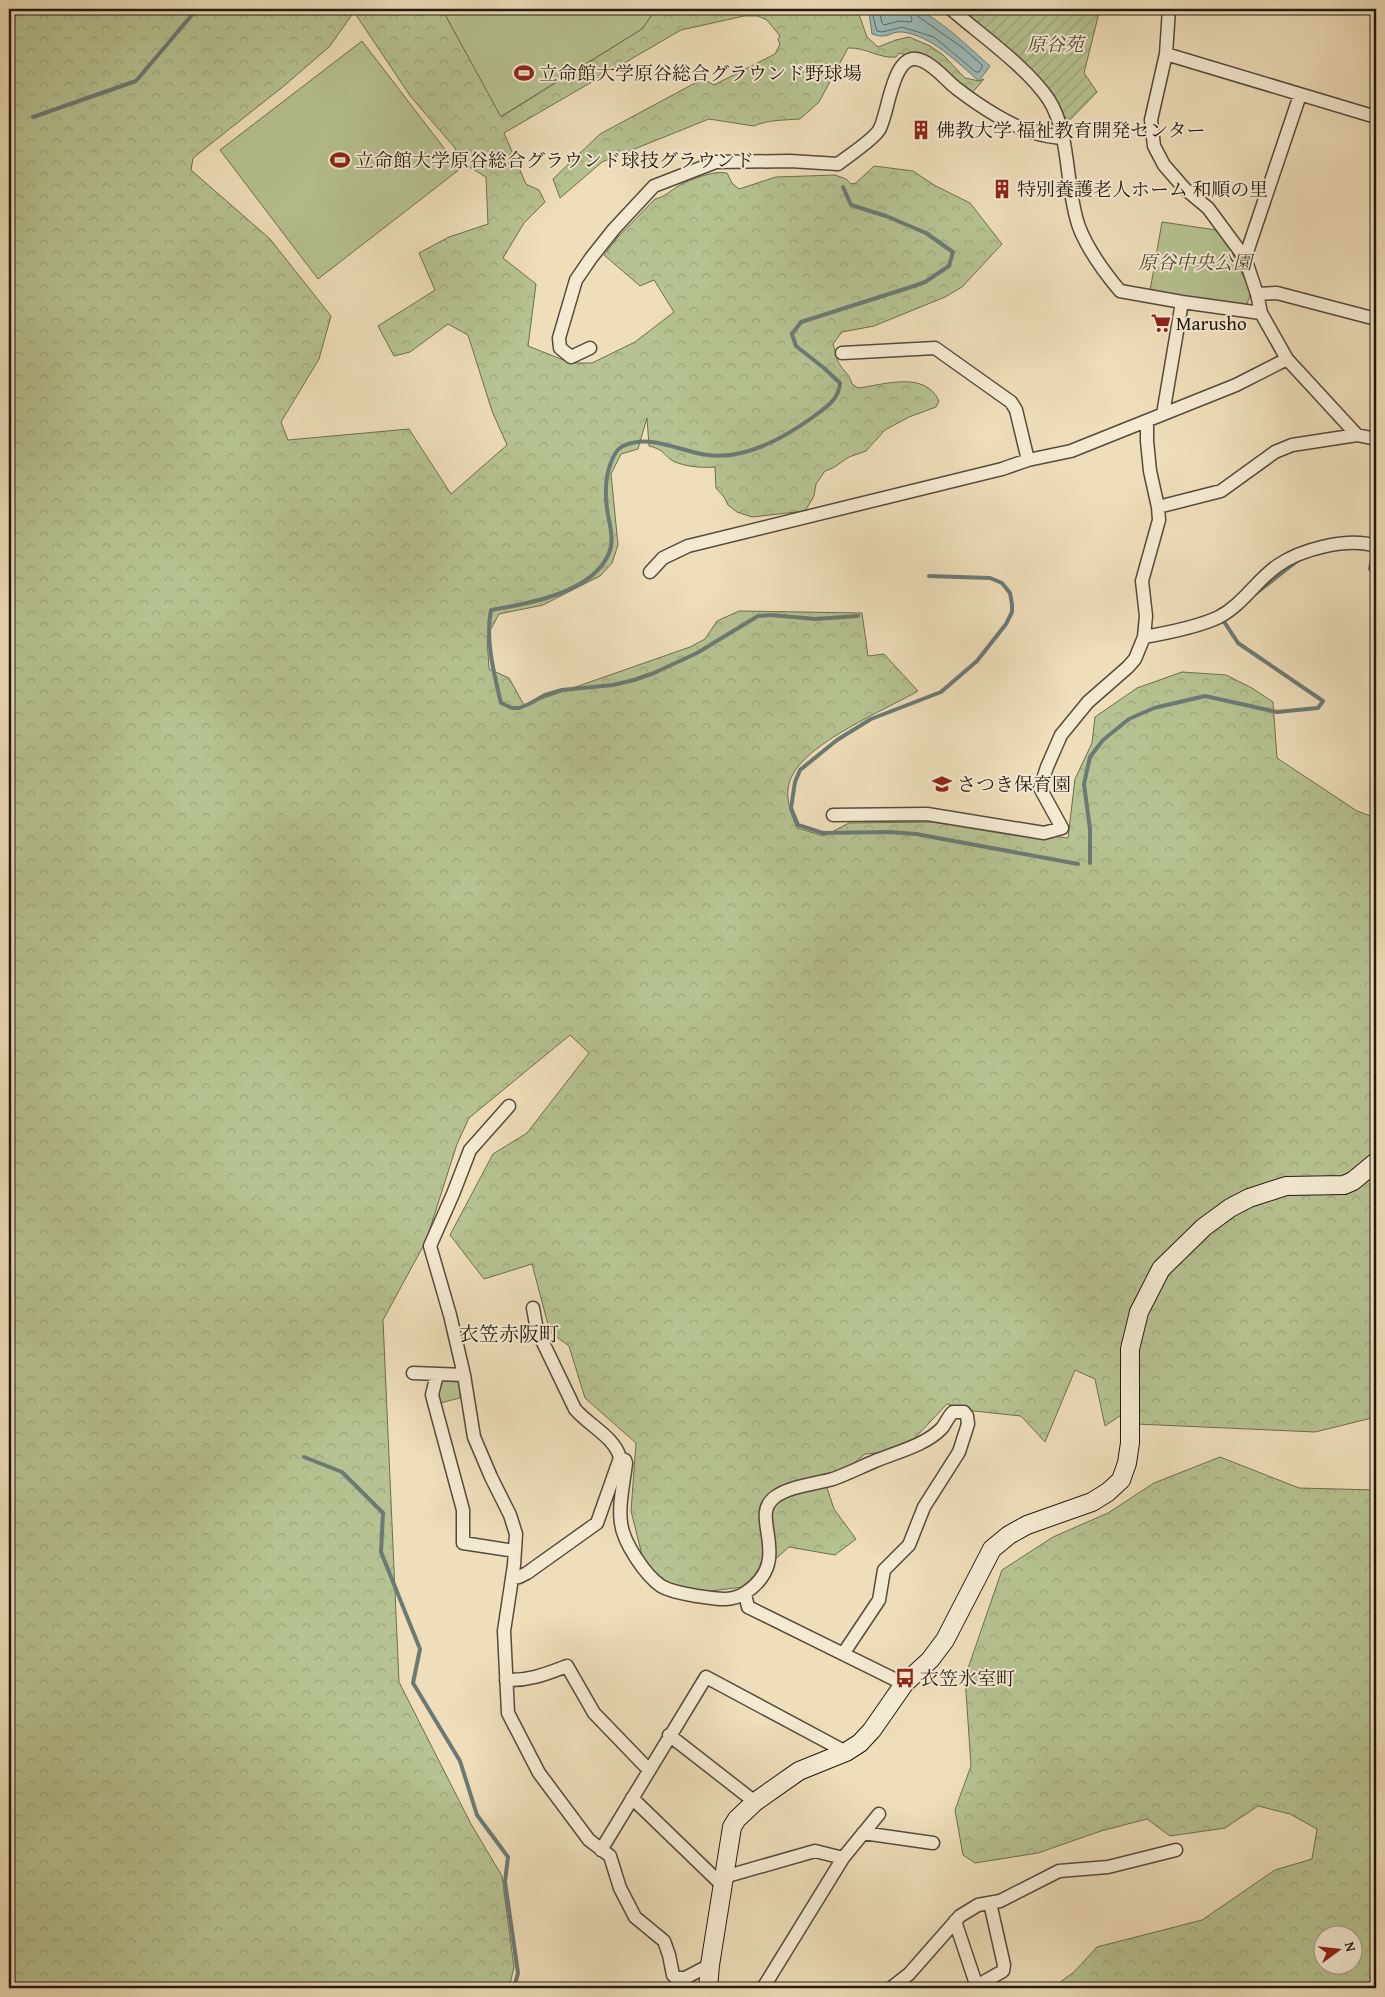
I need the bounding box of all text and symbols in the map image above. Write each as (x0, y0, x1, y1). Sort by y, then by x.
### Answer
park label: 原谷苑 (1026, 30, 1086, 58)
place label: 立命館大学原谷総合グラウンド野球場 (539, 59, 862, 87)
sports icon: 立命館大学原谷総合グラウンド野球場 (513, 62, 535, 84)
place label: 佛教大学 福祉教育開発センター (936, 116, 1205, 144)
building icon: 佛教大学 福祉教育開発センター (910, 119, 932, 141)
place label: 立命館大学原谷総合グラウンド球技グラウンド (355, 146, 754, 174)
sports icon: 立命館大学原谷総合グラウンド球技グラウンド (329, 149, 351, 171)
place label: 特別養護老人ホーム 和順の里 (1017, 175, 1268, 203)
building icon: 特別養護老人ホーム 和順の里 (991, 178, 1013, 200)
park label: 原谷中央公園 (1138, 248, 1255, 276)
place label: Marusho (1176, 309, 1247, 337)
supermarket icon: Marusho (1150, 312, 1172, 334)
place label: さつき保育園 (957, 770, 1071, 798)
school or university icon: さつき保育園 (931, 773, 953, 795)
district label: 衣笠赤阪町 (459, 1319, 559, 1348)
place label: 衣笠氷室町 (920, 1664, 1015, 1692)
bus stop icon: 衣笠氷室町 (894, 1667, 916, 1689)
north arrow (1312, 1924, 1362, 1974)
text: N (1340, 1940, 1362, 1954)

